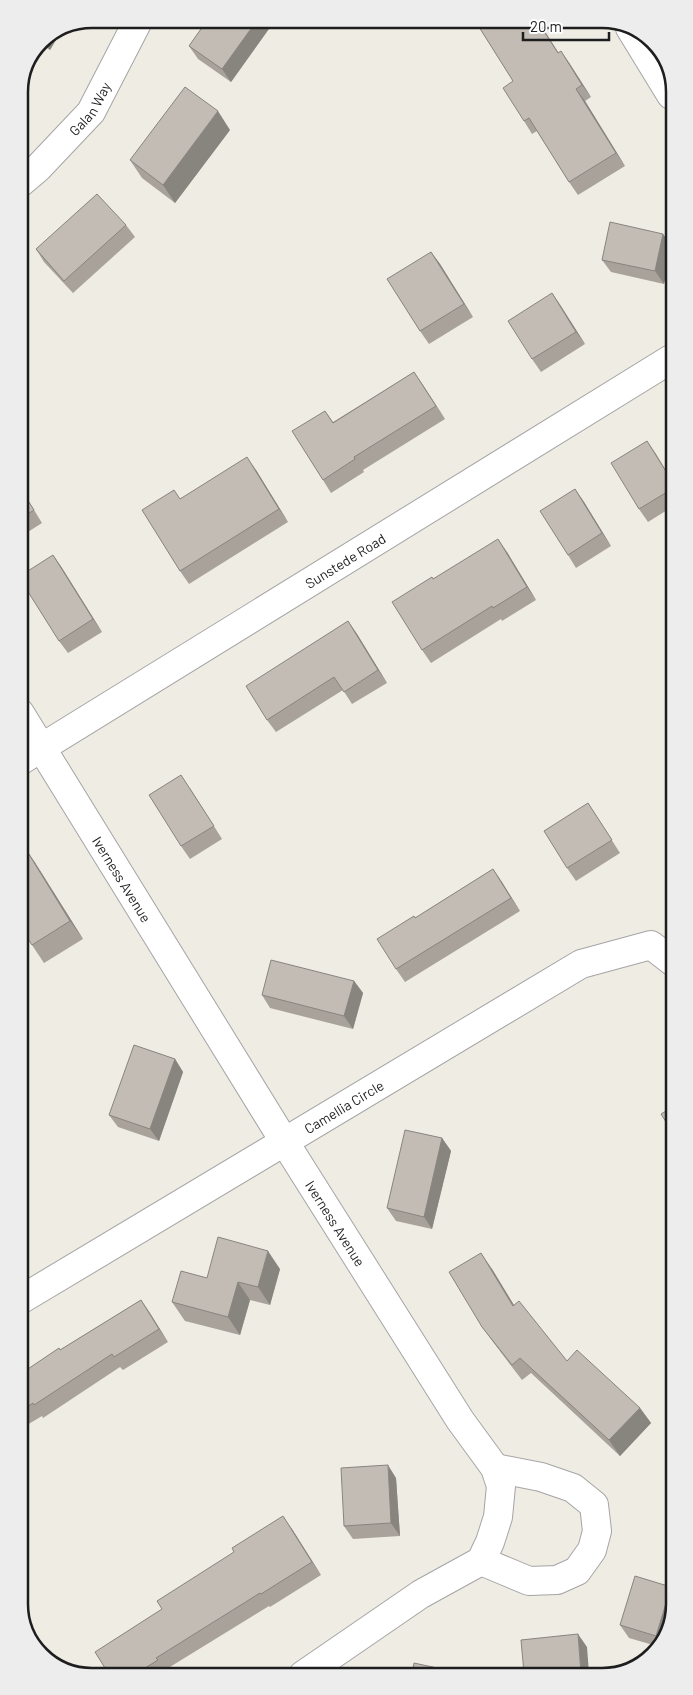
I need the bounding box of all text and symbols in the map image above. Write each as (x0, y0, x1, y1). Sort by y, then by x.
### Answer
scale bar (523, 10, 609, 42)
text: 20 m (530, 17, 562, 35)
street label: Galan Way (65, 78, 114, 139)
street label: Sunstede Road (302, 529, 388, 592)
street label: Iverness Avenue (89, 833, 155, 925)
street label: Camellia Circle (301, 1076, 386, 1137)
street label: Iverness Avenue (302, 1177, 369, 1269)

